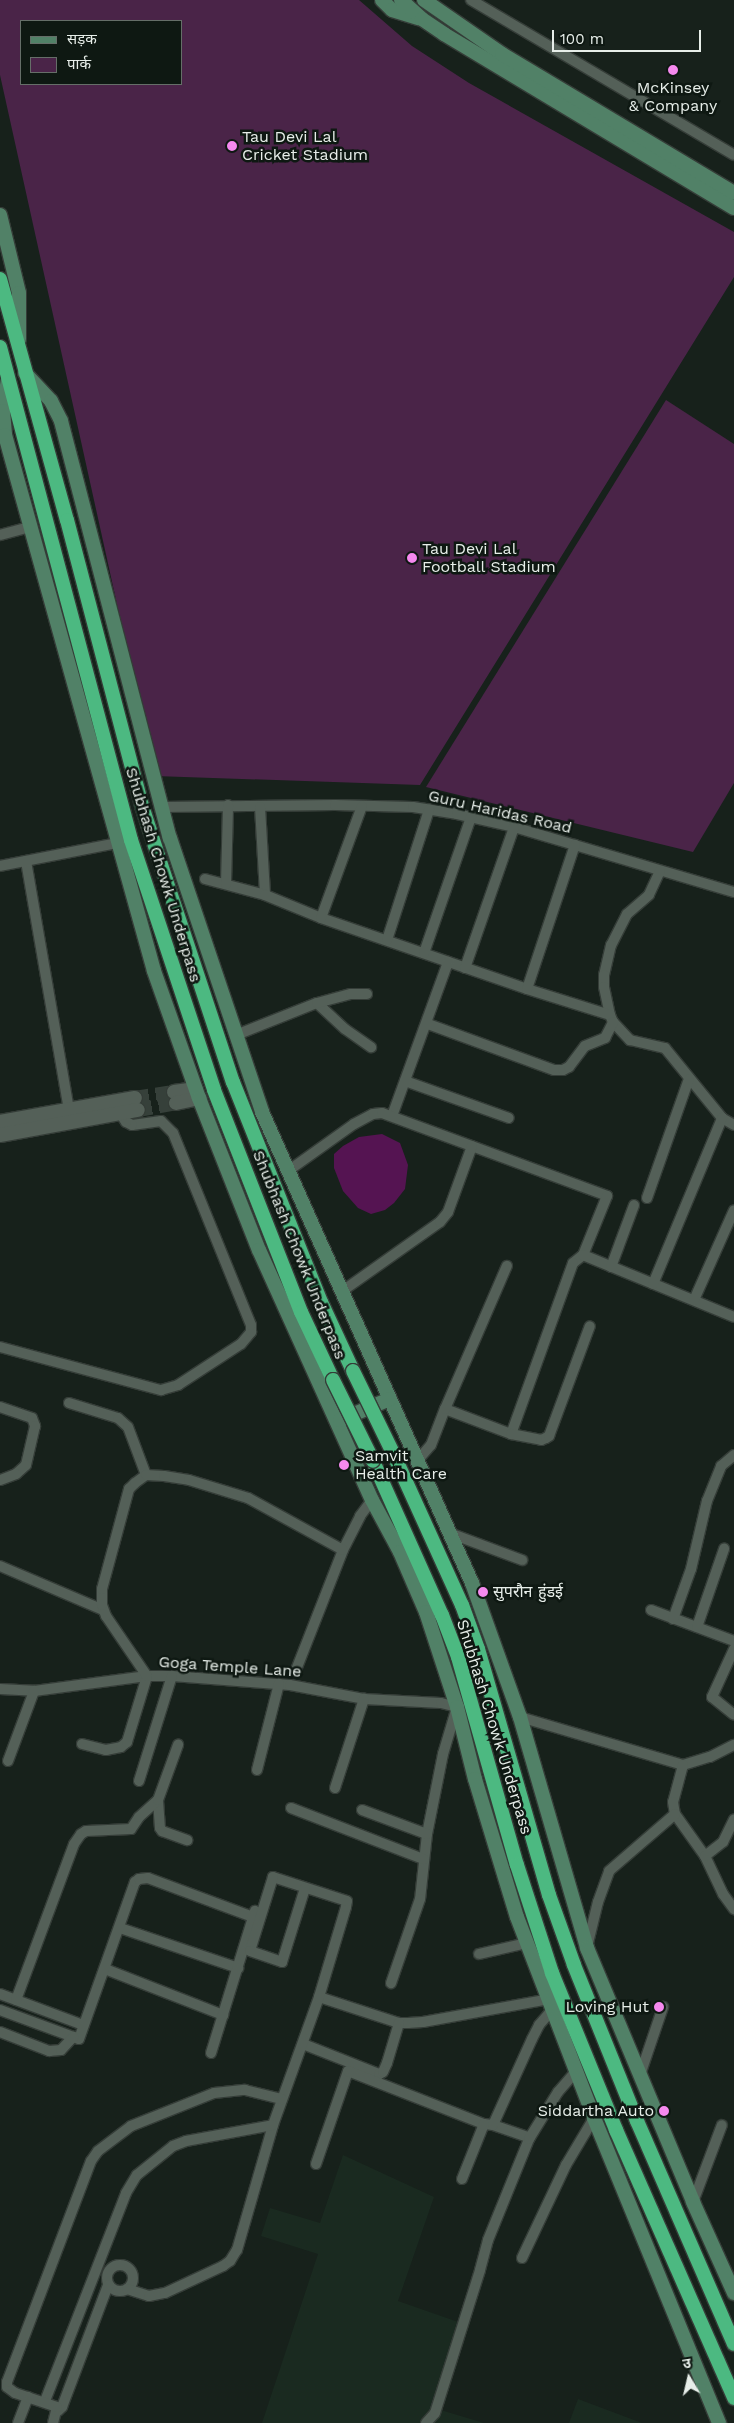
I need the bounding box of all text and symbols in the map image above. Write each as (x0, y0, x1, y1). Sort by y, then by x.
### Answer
legend (20, 20, 182, 85)
scale bar (554, 20, 703, 52)
text: सड़क (67, 30, 97, 48)
text: 100 m (560, 30, 604, 48)
text: पार्क (67, 55, 91, 73)
marker: McKinsey & Company (667, 64, 679, 76)
place label: McKinsey & Company (629, 78, 717, 116)
place label: Tau Devi Lal Cricket Stadium (242, 127, 368, 165)
marker: Tau Devi Lal Cricket Stadium (226, 140, 238, 152)
place label: Tau Devi Lal Football Stadium (422, 539, 556, 577)
marker: Tau Devi Lal Football Stadium (406, 552, 418, 564)
street label: Shubhash Chowk Underpass (121, 765, 205, 985)
street label: Guru Haridas Road (426, 786, 574, 838)
street label: Shubhash Chowk Underpass (248, 1148, 350, 1362)
place label: Samvit Health Care (355, 1446, 447, 1484)
marker: Samvit Health Care (337, 1458, 351, 1472)
place label: सुपरौन हुंडई (493, 1582, 563, 1602)
marker: सुपरौन हुंडई (477, 1586, 489, 1598)
street label: Shubhash Chowk Underpass (452, 1617, 536, 1837)
street label: Goga Temple Lane (158, 1652, 302, 1682)
place label: Loving Hut (565, 1997, 649, 2017)
marker: Loving Hut (653, 2001, 665, 2013)
place label: Siddartha Auto (537, 2101, 654, 2121)
marker: Siddartha Auto (658, 2105, 670, 2117)
north arrow (664, 2353, 714, 2403)
text: उ (681, 2355, 692, 2372)

